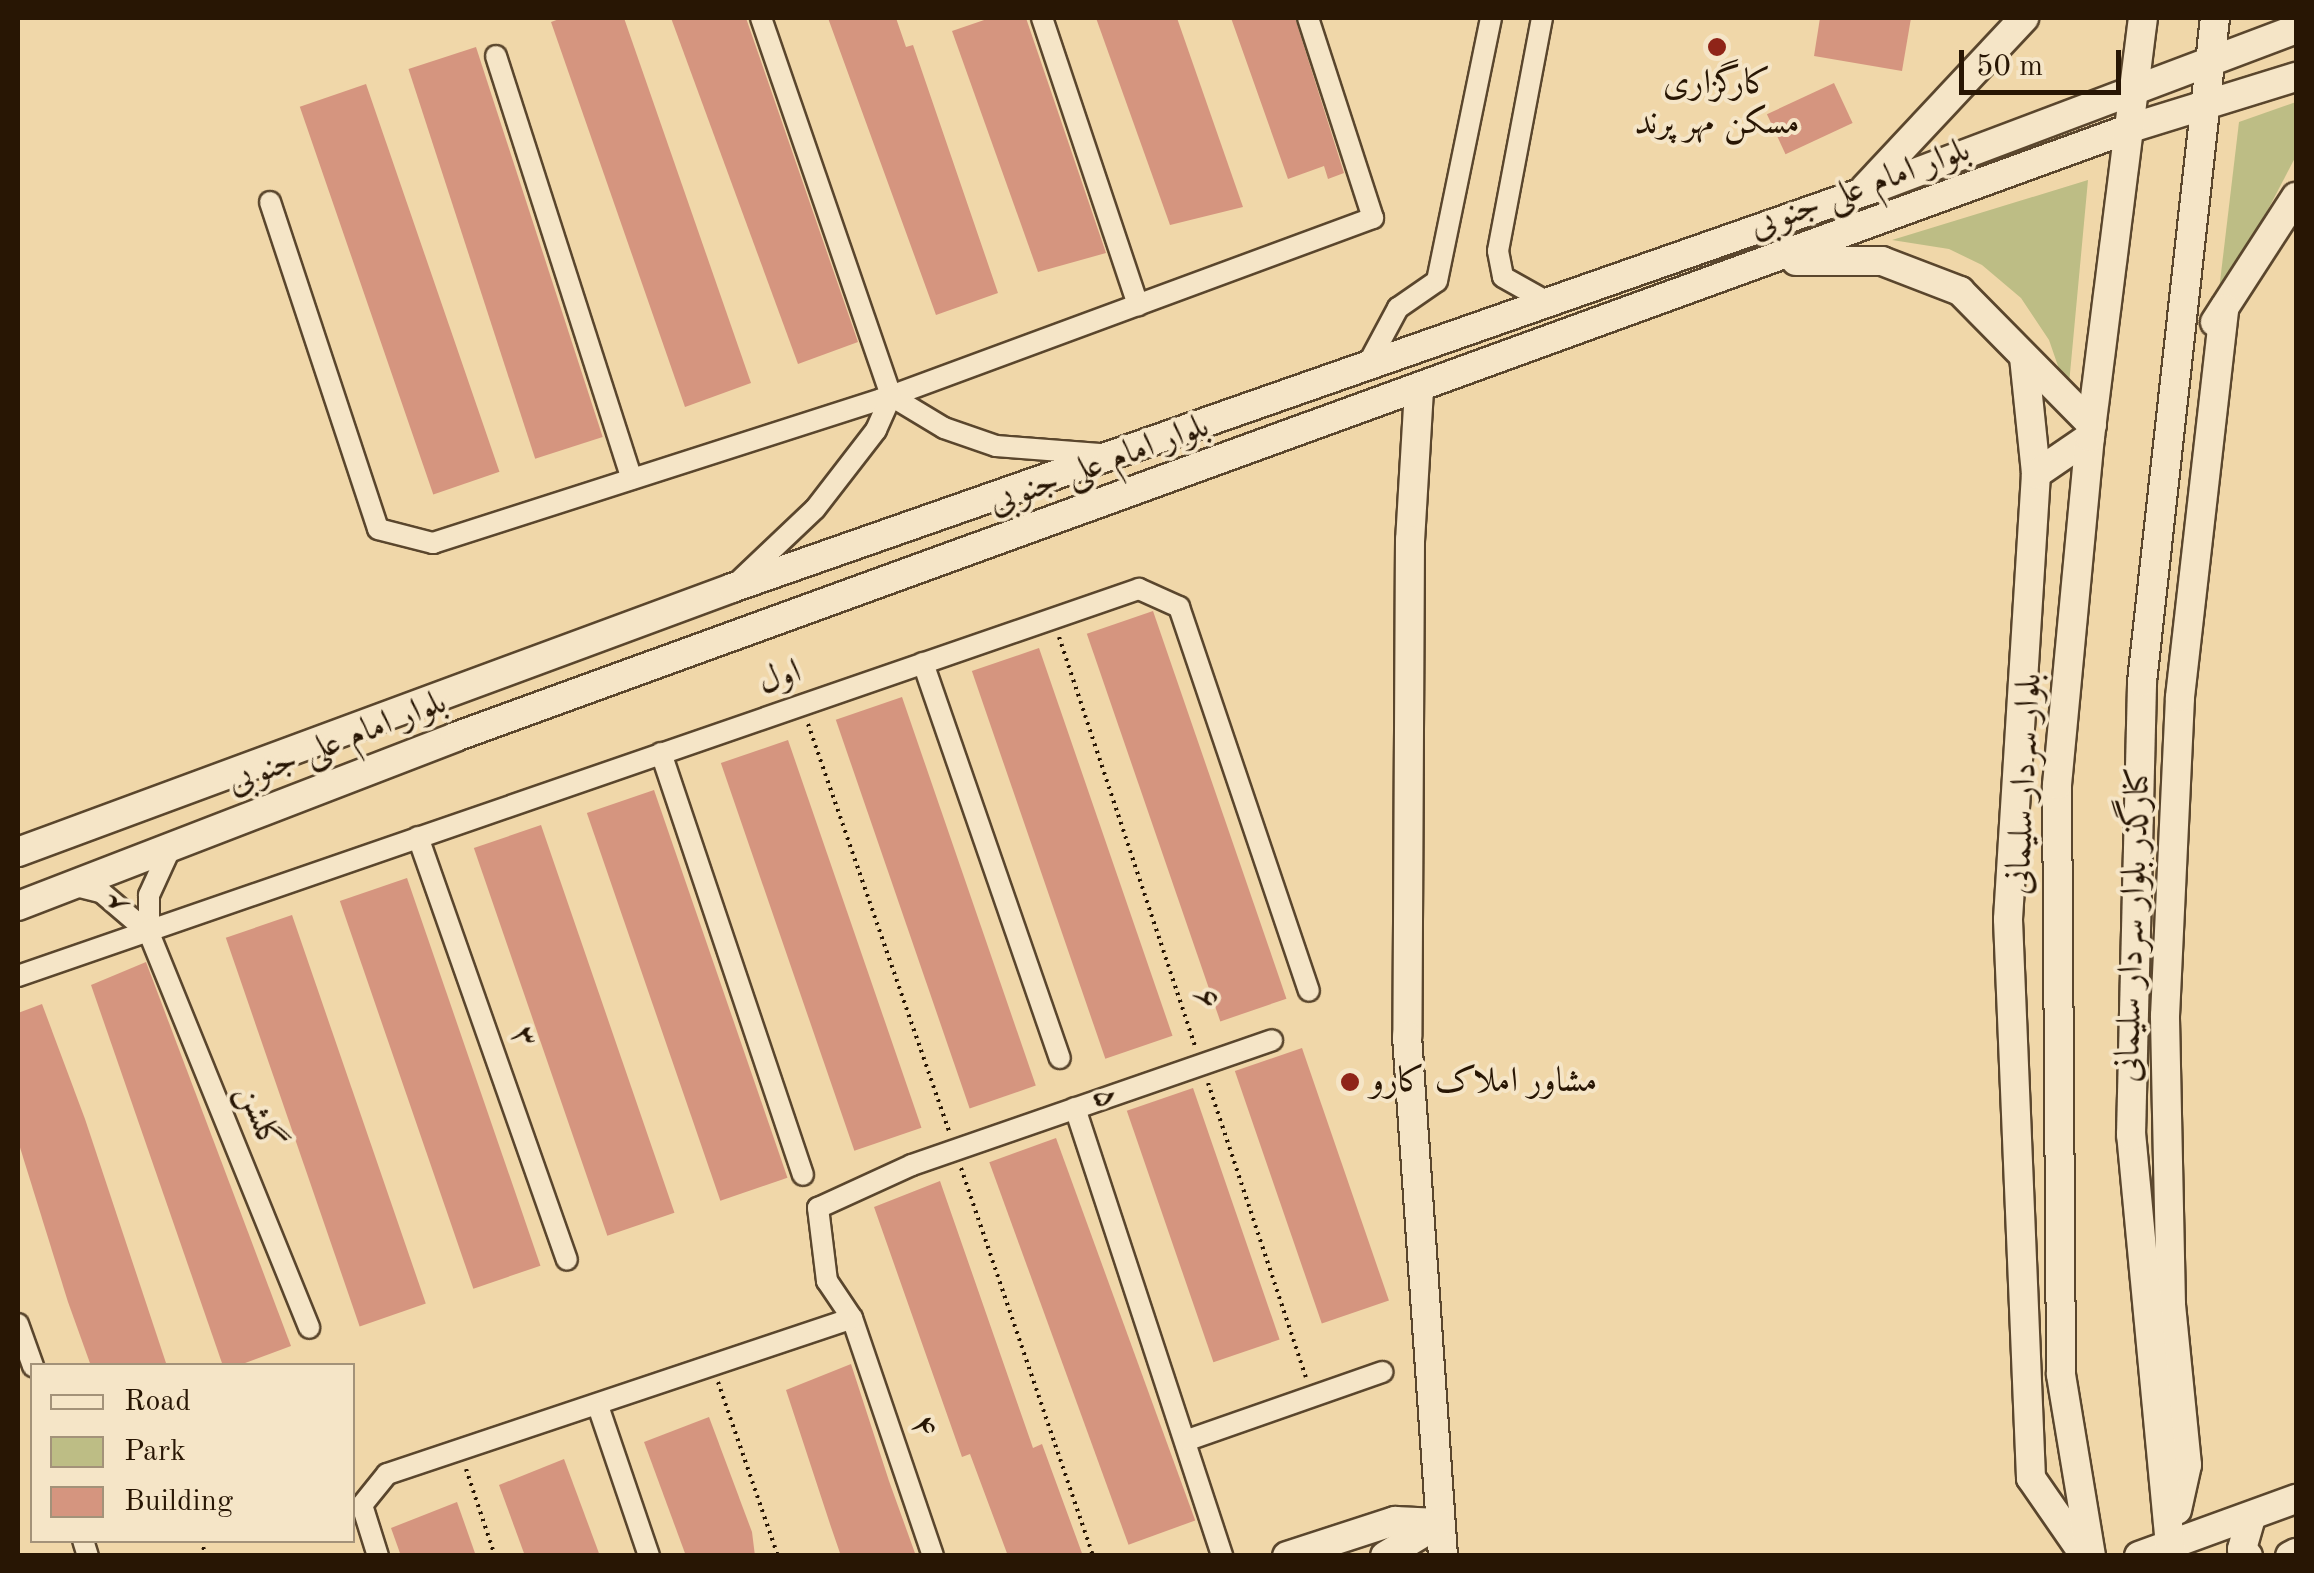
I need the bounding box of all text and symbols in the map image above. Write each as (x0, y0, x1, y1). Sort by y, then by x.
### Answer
scale bar (1964, 30, 2126, 92)
marker: کارگزاری مسکن مهر پرند (1706, 36, 1728, 58)
text: 50 m (1976, 52, 2043, 82)
place label: کارگزاری مسکن مهر پرند (1634, 63, 1800, 145)
street label: بلوار امام علی جنوبی (1744, 130, 1976, 248)
street label: بلوار امام علی جنوبی (983, 406, 1215, 524)
street label: اول (753, 651, 807, 705)
street label: بلوار سردار سلیمانی (1998, 672, 2052, 896)
street label: بلوار امام علی جنوبی (221, 682, 453, 804)
street label: کنارگذر بلوار سردار سلیمانی (2108, 767, 2160, 1083)
street label: ۲ (97, 890, 141, 914)
street label: ۶ (1183, 983, 1229, 1015)
street label: ۳ (500, 1020, 546, 1054)
place label: مشاور املاک کارو (1370, 1061, 1597, 1103)
marker: مشاور املاک کارو (1339, 1071, 1361, 1093)
street label: گلشن (227, 1078, 291, 1158)
street label: ۵ (1083, 1082, 1129, 1114)
legend (30, 1363, 355, 1543)
text: Road (124, 1387, 191, 1417)
street label: ۴ (900, 1409, 946, 1443)
text: Park (124, 1437, 186, 1467)
text: Building (124, 1487, 233, 1517)

